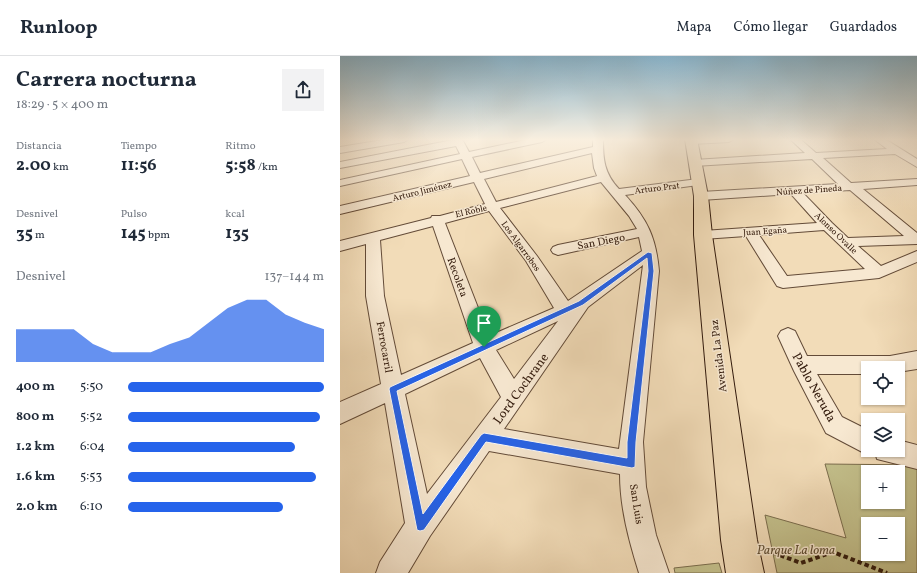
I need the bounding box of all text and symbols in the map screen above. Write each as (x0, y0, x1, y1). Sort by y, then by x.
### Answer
text: Runloop (20, 15, 97, 41)
text: Mapa (677, 18, 712, 37)
text: Cómo llegar (734, 18, 808, 37)
text: Guardados (830, 18, 897, 37)
text: Carrera nocturna (16, 65, 197, 96)
button: share (282, 69, 324, 111)
text: 18:29 · 5 × 400 m (16, 96, 108, 114)
text: Distancia (16, 139, 62, 154)
text: Tiempo (121, 139, 157, 154)
text: Ritmo (225, 139, 256, 154)
text: 2.00 (16, 154, 51, 177)
text: 11:56 (121, 154, 157, 177)
text: 5:58 (225, 154, 256, 177)
text: km (51, 160, 69, 175)
text: /km (256, 160, 278, 175)
street label: Arturo Jiménez (391, 178, 454, 205)
street label: Arturo Prat (634, 179, 680, 198)
street label: Núñez de Pineda (776, 182, 843, 199)
street label: El Roble (454, 202, 488, 221)
text: Desnivel (16, 207, 58, 222)
text: Pulso (121, 207, 147, 222)
text: kcal (225, 207, 245, 222)
street label: Alonso Ovalle (811, 210, 860, 257)
street label: Los Algarrobos (498, 218, 543, 274)
text: 35 (16, 222, 33, 245)
text: 145 (121, 222, 146, 245)
text: 135 (225, 222, 249, 245)
street label: Juan Egaña (743, 223, 788, 240)
text: m (33, 228, 45, 243)
text: bpm (146, 228, 170, 243)
street label: San Diego (576, 230, 627, 254)
street label: Recoleta (443, 256, 471, 300)
text: Desnivel (16, 268, 66, 286)
text: 137–144 m (264, 268, 324, 286)
pin (467, 306, 501, 347)
icon: arrive (473, 312, 495, 334)
street label: Avenida La Paz (708, 318, 731, 393)
street label: Ferrocarril (372, 320, 395, 374)
street label: Lord Cochrane (490, 350, 554, 428)
street label: Pablo Neruda (787, 350, 840, 426)
map controls (861, 361, 905, 561)
button: locate (861, 361, 905, 405)
text: 400 m (16, 378, 55, 396)
text: 5:50 (80, 378, 103, 396)
text: 800 m (16, 408, 54, 426)
text: 5:52 (80, 408, 103, 426)
button: layers (861, 413, 905, 457)
text: 1.2 km (16, 438, 55, 456)
text: 6:04 (80, 438, 105, 456)
button: + (861, 465, 905, 509)
text: 1.6 km (16, 468, 55, 486)
text: 5:53 (80, 468, 102, 486)
street label: San Luis (625, 483, 646, 526)
text: 2.0 km (16, 498, 58, 516)
text: 6:10 (80, 498, 103, 516)
button: − (861, 517, 905, 561)
park label: Parque La loma (757, 542, 835, 560)

